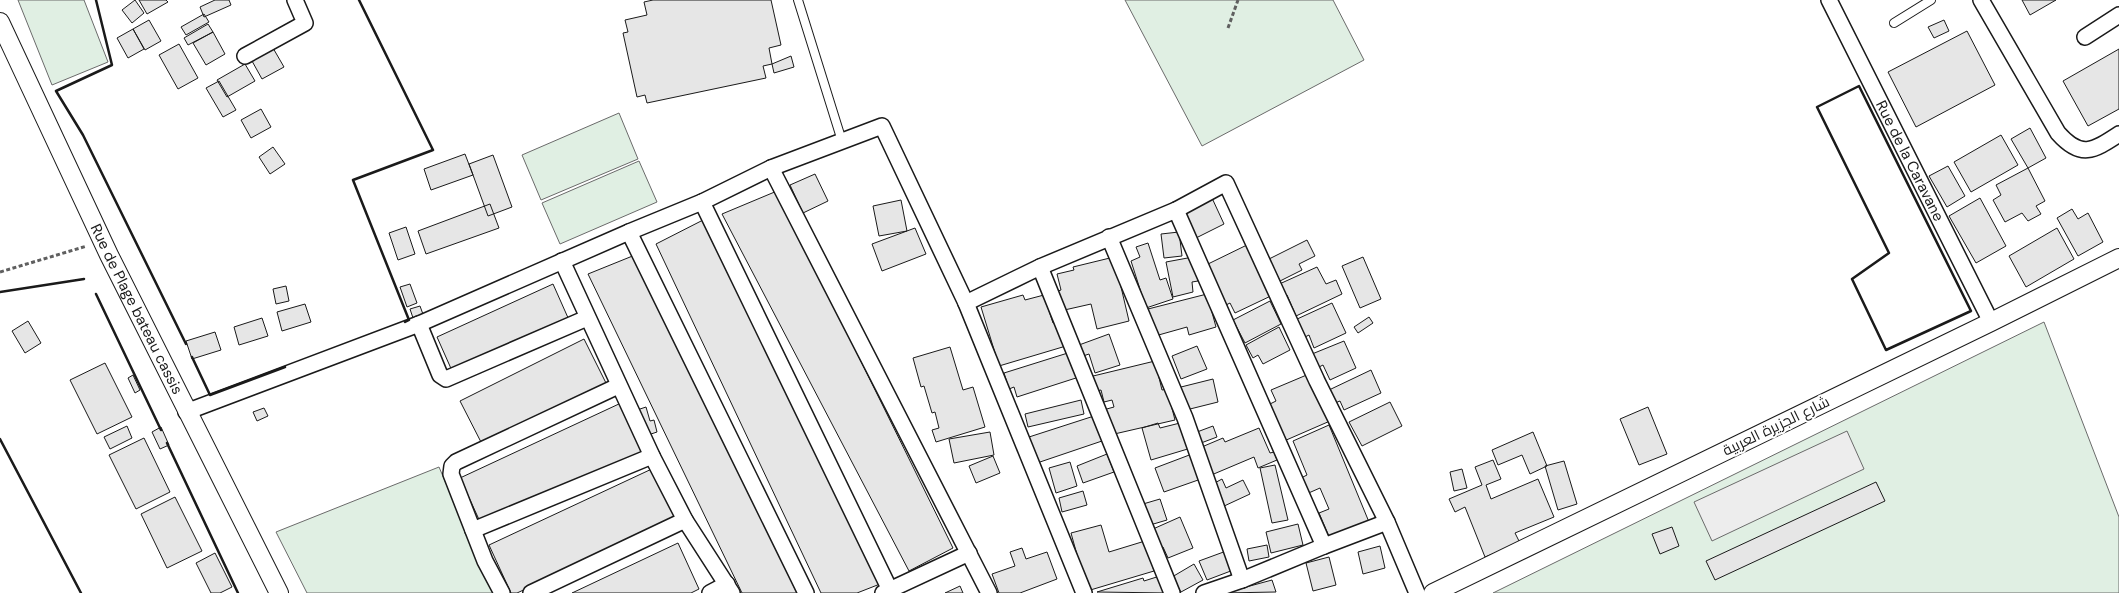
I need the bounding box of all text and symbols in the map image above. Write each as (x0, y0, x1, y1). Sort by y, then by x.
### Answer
street label: Rue de la Caravane (1871, 97, 1949, 225)
street label: Rue de Plage bateau cassis (86, 221, 188, 398)
street label: شارع الجزيرة العربية (1719, 391, 1833, 461)

